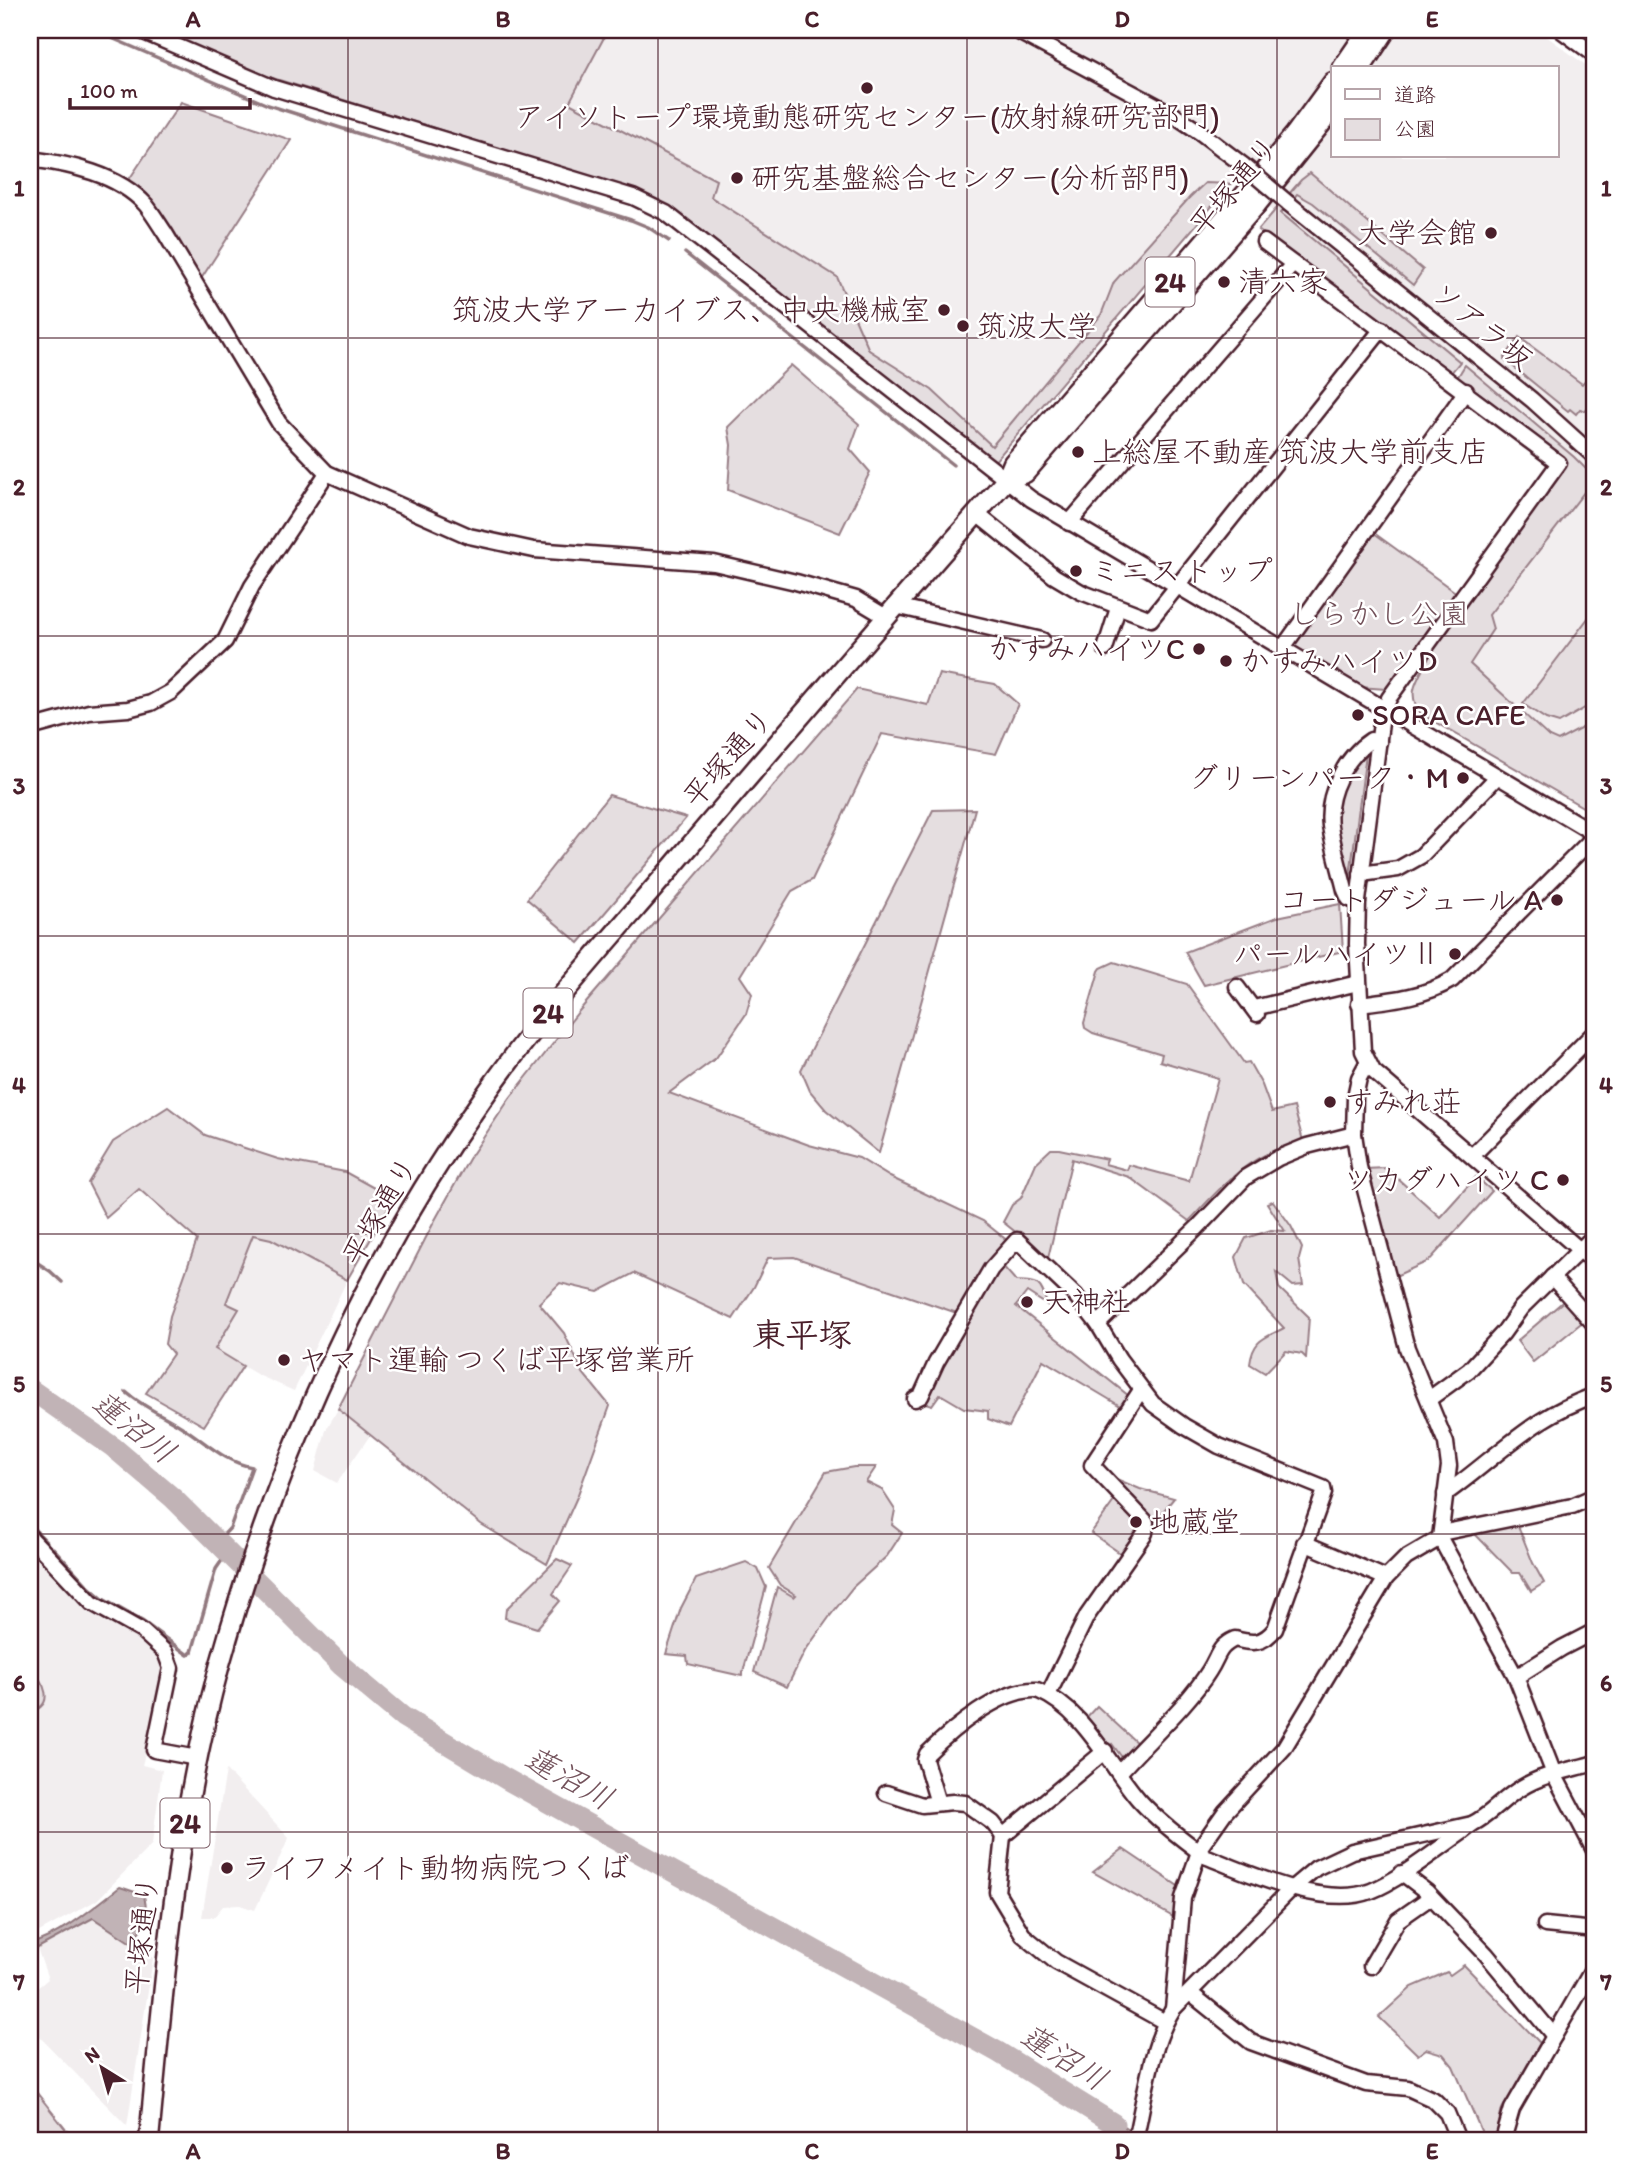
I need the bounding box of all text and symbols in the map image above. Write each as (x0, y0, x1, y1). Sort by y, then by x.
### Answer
text: A (185, 5, 201, 33)
text: B (496, 5, 511, 33)
text: C (805, 5, 820, 33)
text: D (1114, 5, 1130, 33)
text: E (1426, 5, 1439, 33)
scale bar (70, 66, 250, 110)
legend (1331, 66, 1558, 158)
text: 100 m (80, 78, 138, 103)
marker: アイソトープ環境動態研究センター(放射線研究部門) (859, 80, 875, 96)
text: 道路 (1394, 82, 1436, 107)
place label: アイソトープ環境動態研究センター(放射線研究部門) (514, 98, 1220, 135)
text: 公園 (1394, 116, 1436, 141)
street label: 平塚通り (1181, 128, 1286, 244)
place label: 研究基盤総合センター(分析部門) (751, 159, 1189, 196)
marker: 研究基盤総合センター(分析部門) (729, 170, 745, 186)
text: 1 (14, 174, 25, 202)
text: 1 (1601, 174, 1612, 202)
place label: 大学会館 (1357, 214, 1477, 251)
marker: 大学会館 (1483, 225, 1499, 241)
road number: 24 (1146, 258, 1194, 306)
place label: 清六家 (1238, 263, 1328, 300)
street label: ソアラ坂 (1424, 273, 1541, 378)
marker: 清六家 (1216, 274, 1232, 290)
place label: 筑波大学アーカイブス、中央機械室 (452, 291, 930, 328)
marker: 筑波大学アーカイブス、中央機械室 (936, 302, 952, 318)
place label: 筑波大学 (977, 307, 1097, 344)
marker: 筑波大学 (955, 318, 971, 334)
place label: 上総屋不動産 筑波大学前支店 (1092, 433, 1489, 470)
marker: 上総屋不動産 筑波大学前支店 (1070, 444, 1086, 460)
text: 2 (13, 473, 26, 501)
text: 2 (1600, 473, 1613, 501)
place label: ミニストップ (1090, 552, 1273, 589)
marker: ミニストップ (1068, 563, 1084, 579)
park label: しらかし公園 (1289, 595, 1469, 632)
place label: かすみハイツC (988, 630, 1185, 667)
marker: かすみハイツC (1191, 641, 1207, 657)
place label: かすみハイツD (1240, 642, 1437, 679)
marker: かすみハイツD (1218, 653, 1234, 669)
place label: SORA CAFE (1372, 696, 1526, 733)
street label: 平塚通り (674, 700, 781, 815)
marker: SORA CAFE (1350, 707, 1366, 723)
place label: グリーンパーク・M (1188, 759, 1449, 796)
marker: グリーンパーク・M (1455, 770, 1471, 786)
text: 3 (13, 772, 26, 800)
text: 3 (1600, 772, 1613, 800)
place label: コートダジュール A (1279, 881, 1543, 918)
marker: コートダジュール A (1549, 892, 1565, 908)
place label: パールハイツⅡ (1233, 935, 1441, 972)
marker: パールハイツⅡ (1447, 946, 1463, 962)
road number: 24 (524, 988, 572, 1038)
text: 4 (12, 1071, 26, 1099)
text: 4 (1599, 1071, 1613, 1099)
place label: すみれ荘 (1344, 1083, 1462, 1120)
marker: すみれ荘 (1322, 1094, 1338, 1110)
street label: 平塚通り (334, 1150, 426, 1272)
place label: ツカダハイツ C (1343, 1161, 1549, 1198)
marker: ツカダハイツ C (1555, 1172, 1571, 1188)
place label: 天神社 (1041, 1283, 1131, 1320)
marker: 天神社 (1019, 1294, 1035, 1310)
district label: 東平塚 (753, 1315, 852, 1354)
place label: ヤマト運輸 つくば平塚営業所 (298, 1341, 695, 1378)
marker: ヤマト運輸 つくば平塚営業所 (276, 1352, 292, 1368)
text: 5 (13, 1370, 25, 1398)
text: 5 (1600, 1370, 1612, 1398)
water label: 蓮沼川 (84, 1382, 184, 1472)
place label: 地蔵堂 (1150, 1503, 1240, 1540)
marker: 地蔵堂 (1128, 1514, 1144, 1530)
text: 6 (13, 1669, 25, 1697)
text: 6 (1600, 1669, 1612, 1697)
water label: 蓮沼川 (518, 1738, 620, 1818)
road number: 24 (160, 1798, 210, 1848)
place label: ライフメイト動物病院つくば (241, 1849, 630, 1886)
marker: ライフメイト動物病院つくば (219, 1860, 235, 1876)
street label: 平塚通り (117, 1873, 166, 1997)
text: 7 (12, 1968, 25, 1996)
text: 7 (1599, 1968, 1612, 1996)
water label: 蓮沼川 (1013, 2015, 1115, 2099)
north arrow (66, 2034, 136, 2104)
text: N (80, 2042, 104, 2068)
text: A (185, 2137, 201, 2165)
text: B (496, 2137, 511, 2165)
text: C (805, 2137, 820, 2165)
text: D (1114, 2137, 1130, 2165)
text: E (1426, 2137, 1439, 2165)

